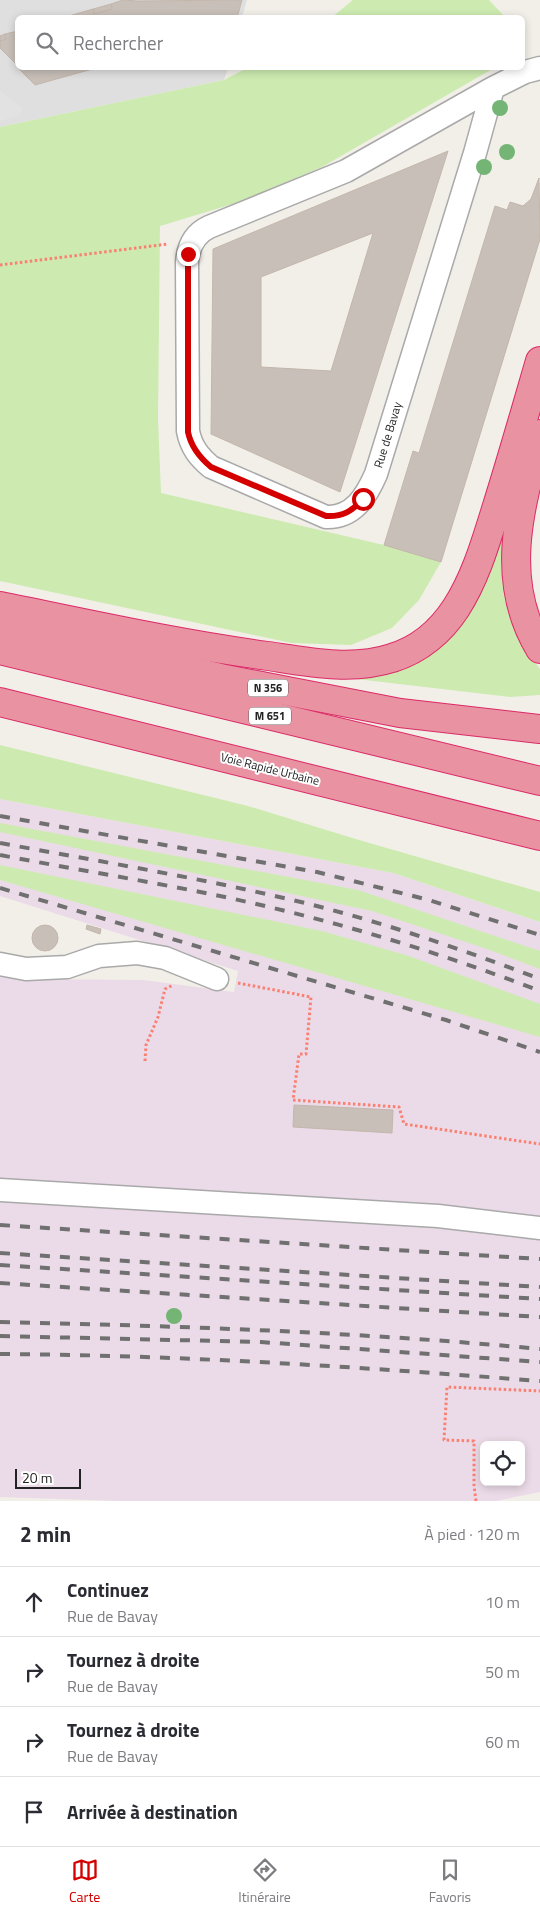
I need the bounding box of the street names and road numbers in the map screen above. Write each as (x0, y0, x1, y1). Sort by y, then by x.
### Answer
street label: Rue de Bavay (368, 399, 407, 470)
road number: N 356 (248, 680, 288, 696)
road number: M 651 (249, 708, 291, 724)
street label: Voie Rapide Urbaine (219, 747, 321, 790)

